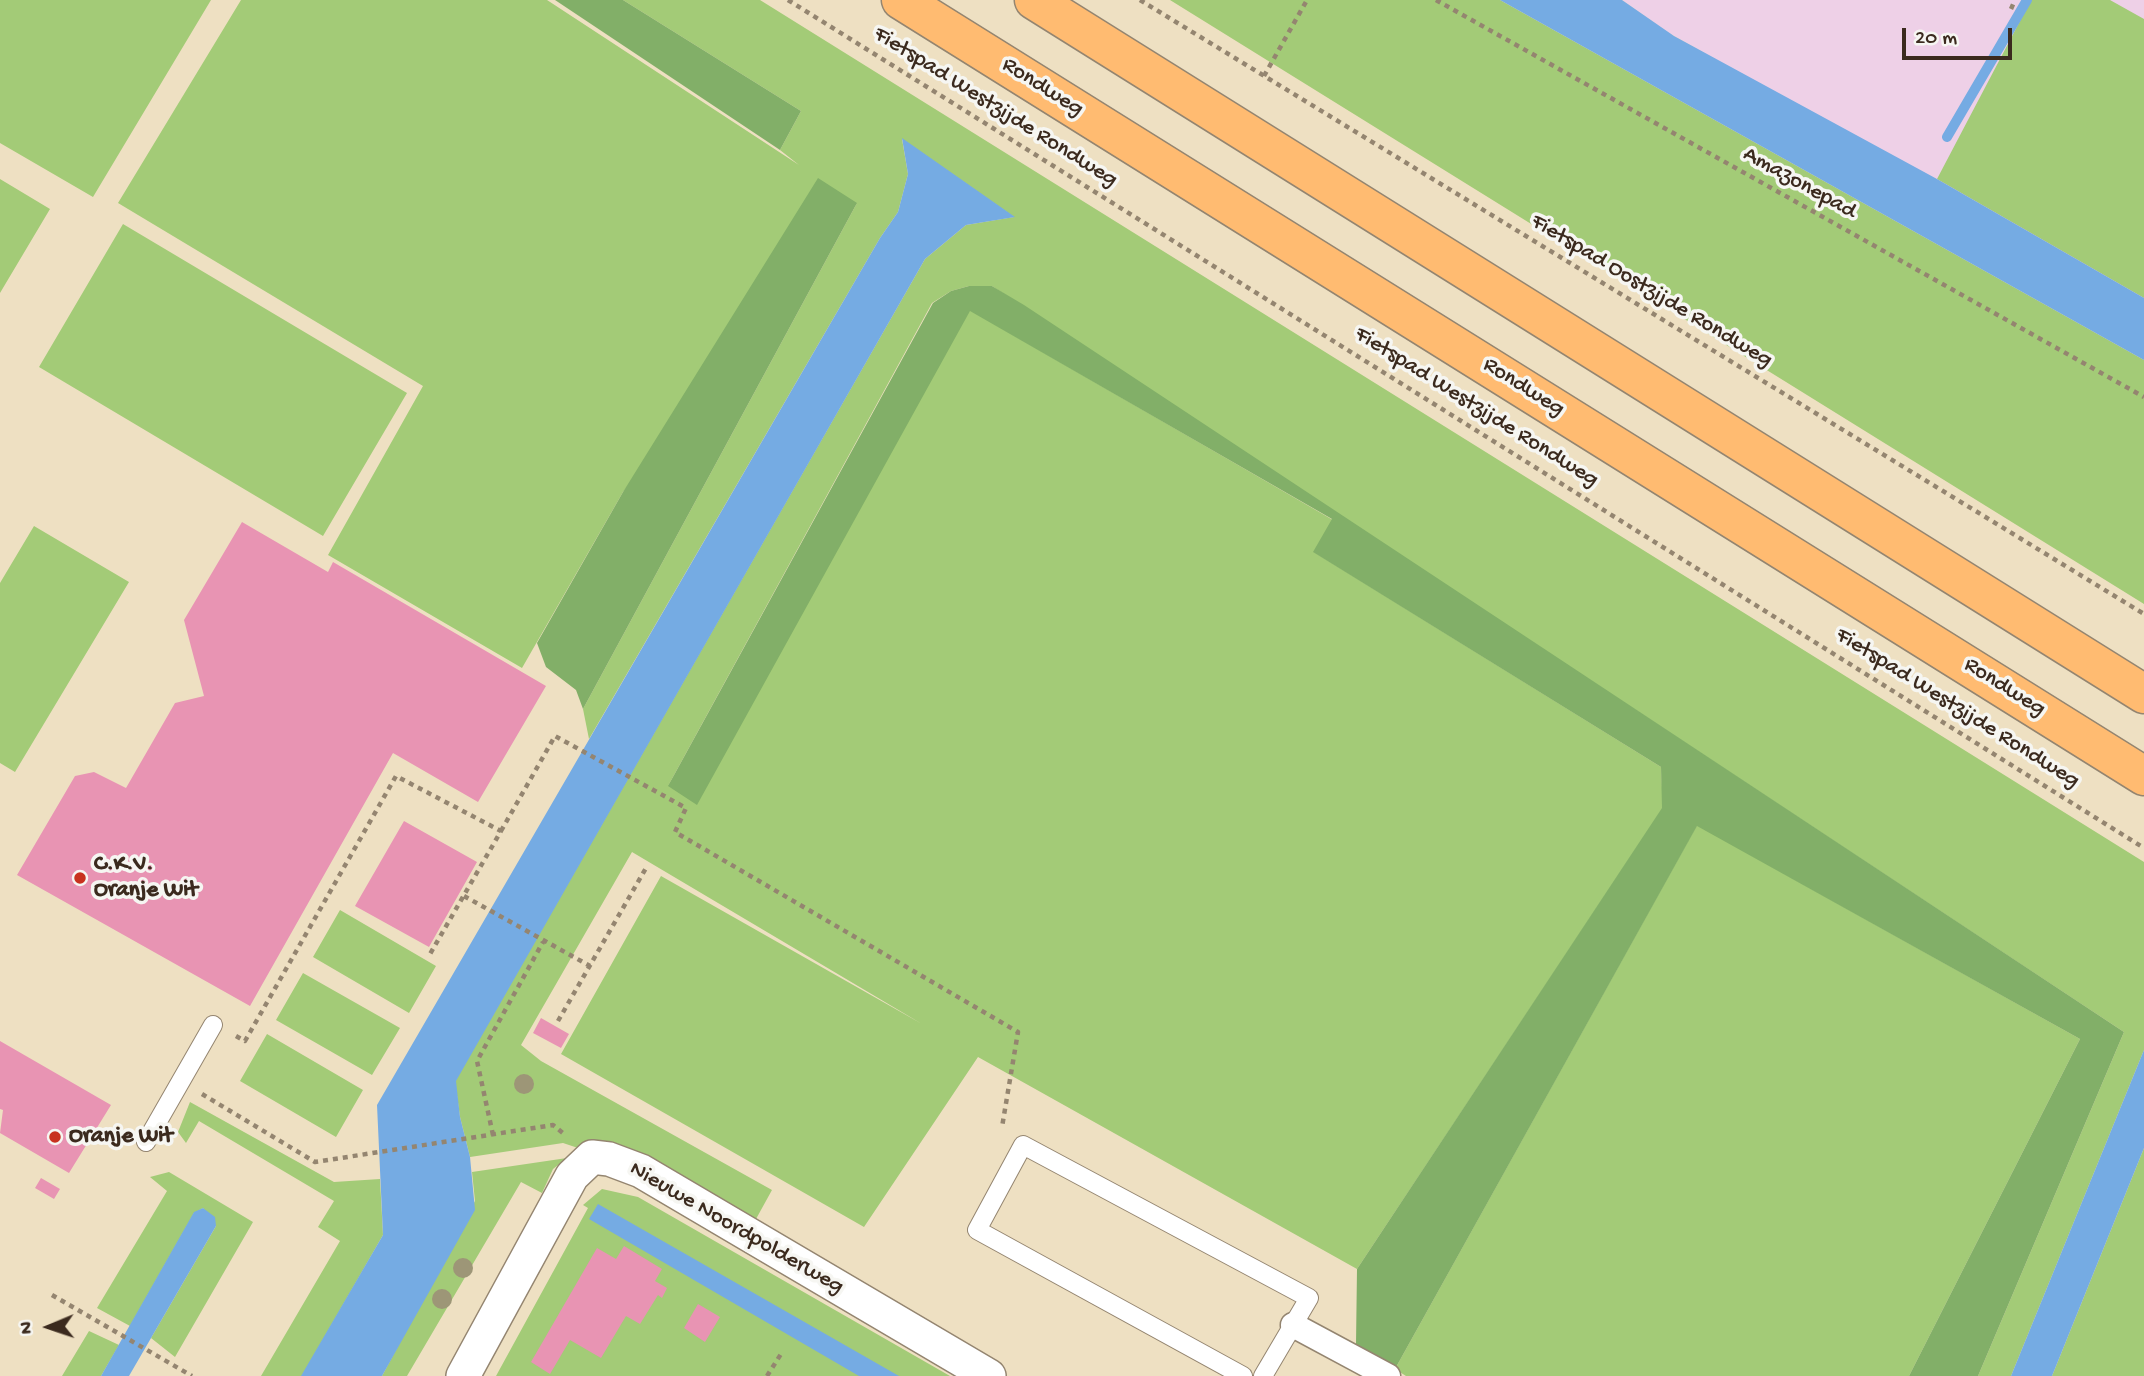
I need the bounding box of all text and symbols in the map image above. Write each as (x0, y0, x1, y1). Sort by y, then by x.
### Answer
scale bar (1906, 14, 2016, 58)
street label: Fietspad Westzijde Rondweg (868, 21, 1122, 195)
text: 20 m (1915, 27, 1957, 52)
street label: Rondweg (996, 52, 1088, 124)
street label: Amazonepad (1738, 142, 1860, 226)
street label: Fietspad Oostzijde Rondweg (1525, 209, 1777, 375)
street label: Fietspad Westzijde Rondweg (1349, 321, 1603, 495)
street label: Rondweg (1477, 352, 1569, 424)
street label: Fietspad Westzijde Rondweg (1830, 622, 2084, 796)
street label: Rondweg (1958, 652, 2050, 724)
place label: C.K.V. Oranje Wit (94, 851, 198, 905)
marker: C.K.V. Oranje Wit (72, 870, 88, 886)
place label: Oranje Wit (69, 1123, 173, 1151)
marker: Oranje Wit (47, 1129, 63, 1145)
street label: Nieuwe Noordpolderweg (624, 1156, 848, 1302)
north arrow (14, 1292, 84, 1362)
text: N (16, 1321, 39, 1334)

